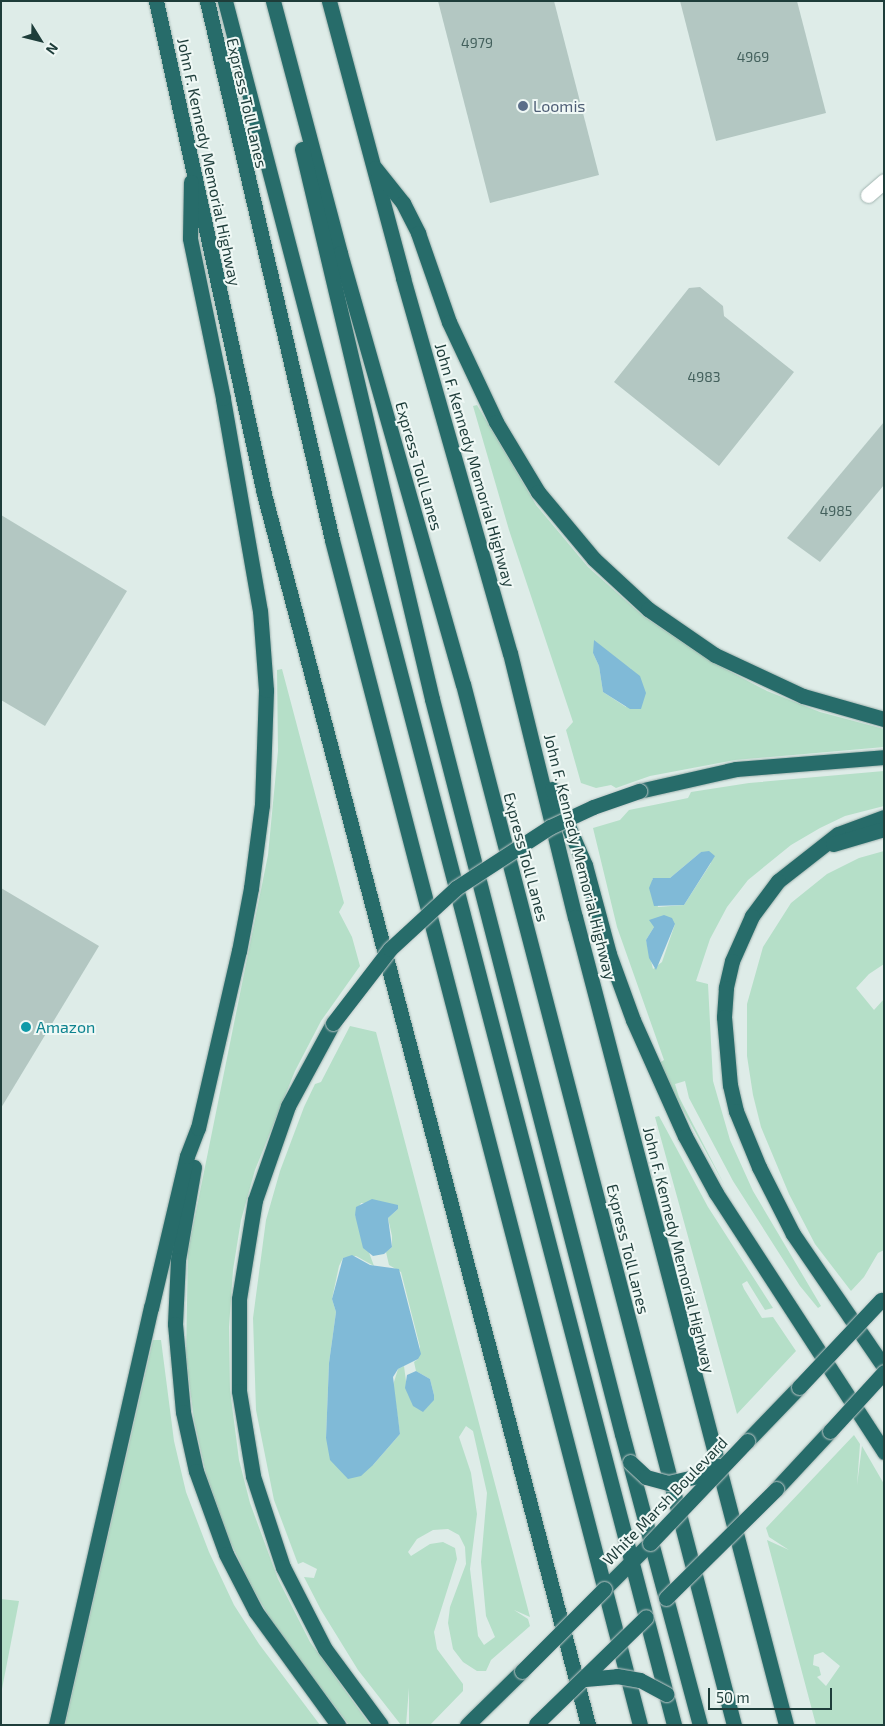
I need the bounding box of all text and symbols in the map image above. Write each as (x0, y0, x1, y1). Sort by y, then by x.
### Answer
north arrow (15, 15, 65, 65)
house number: 4979 (461, 35, 493, 51)
street label: John F. Kennedy Memorial Highway (173, 36, 245, 288)
street label: Express Toll Lanes (223, 36, 271, 170)
text: N (43, 40, 62, 58)
house number: 4969 (737, 49, 769, 65)
place label: Loomis (533, 96, 585, 116)
marker: Loomis (517, 100, 529, 112)
street label: John F. Kennedy Memorial Highway (431, 340, 519, 590)
house number: 4983 (688, 369, 720, 385)
street label: Express Toll Lanes (391, 399, 447, 533)
house number: 4985 (820, 503, 852, 519)
street label: John F. Kennedy Memorial Highway (540, 731, 620, 983)
street label: Express Toll Lanes (499, 790, 553, 924)
place label: Amazon (36, 1017, 95, 1037)
marker: Amazon (20, 1021, 32, 1033)
street label: John F. Kennedy Memorial Highway (639, 1124, 719, 1376)
street label: Express Toll Lanes (602, 1182, 654, 1316)
street label: White Marsh Boulevard (599, 1433, 731, 1569)
scale bar (710, 1678, 834, 1710)
text: 50 m (716, 1688, 750, 1706)

